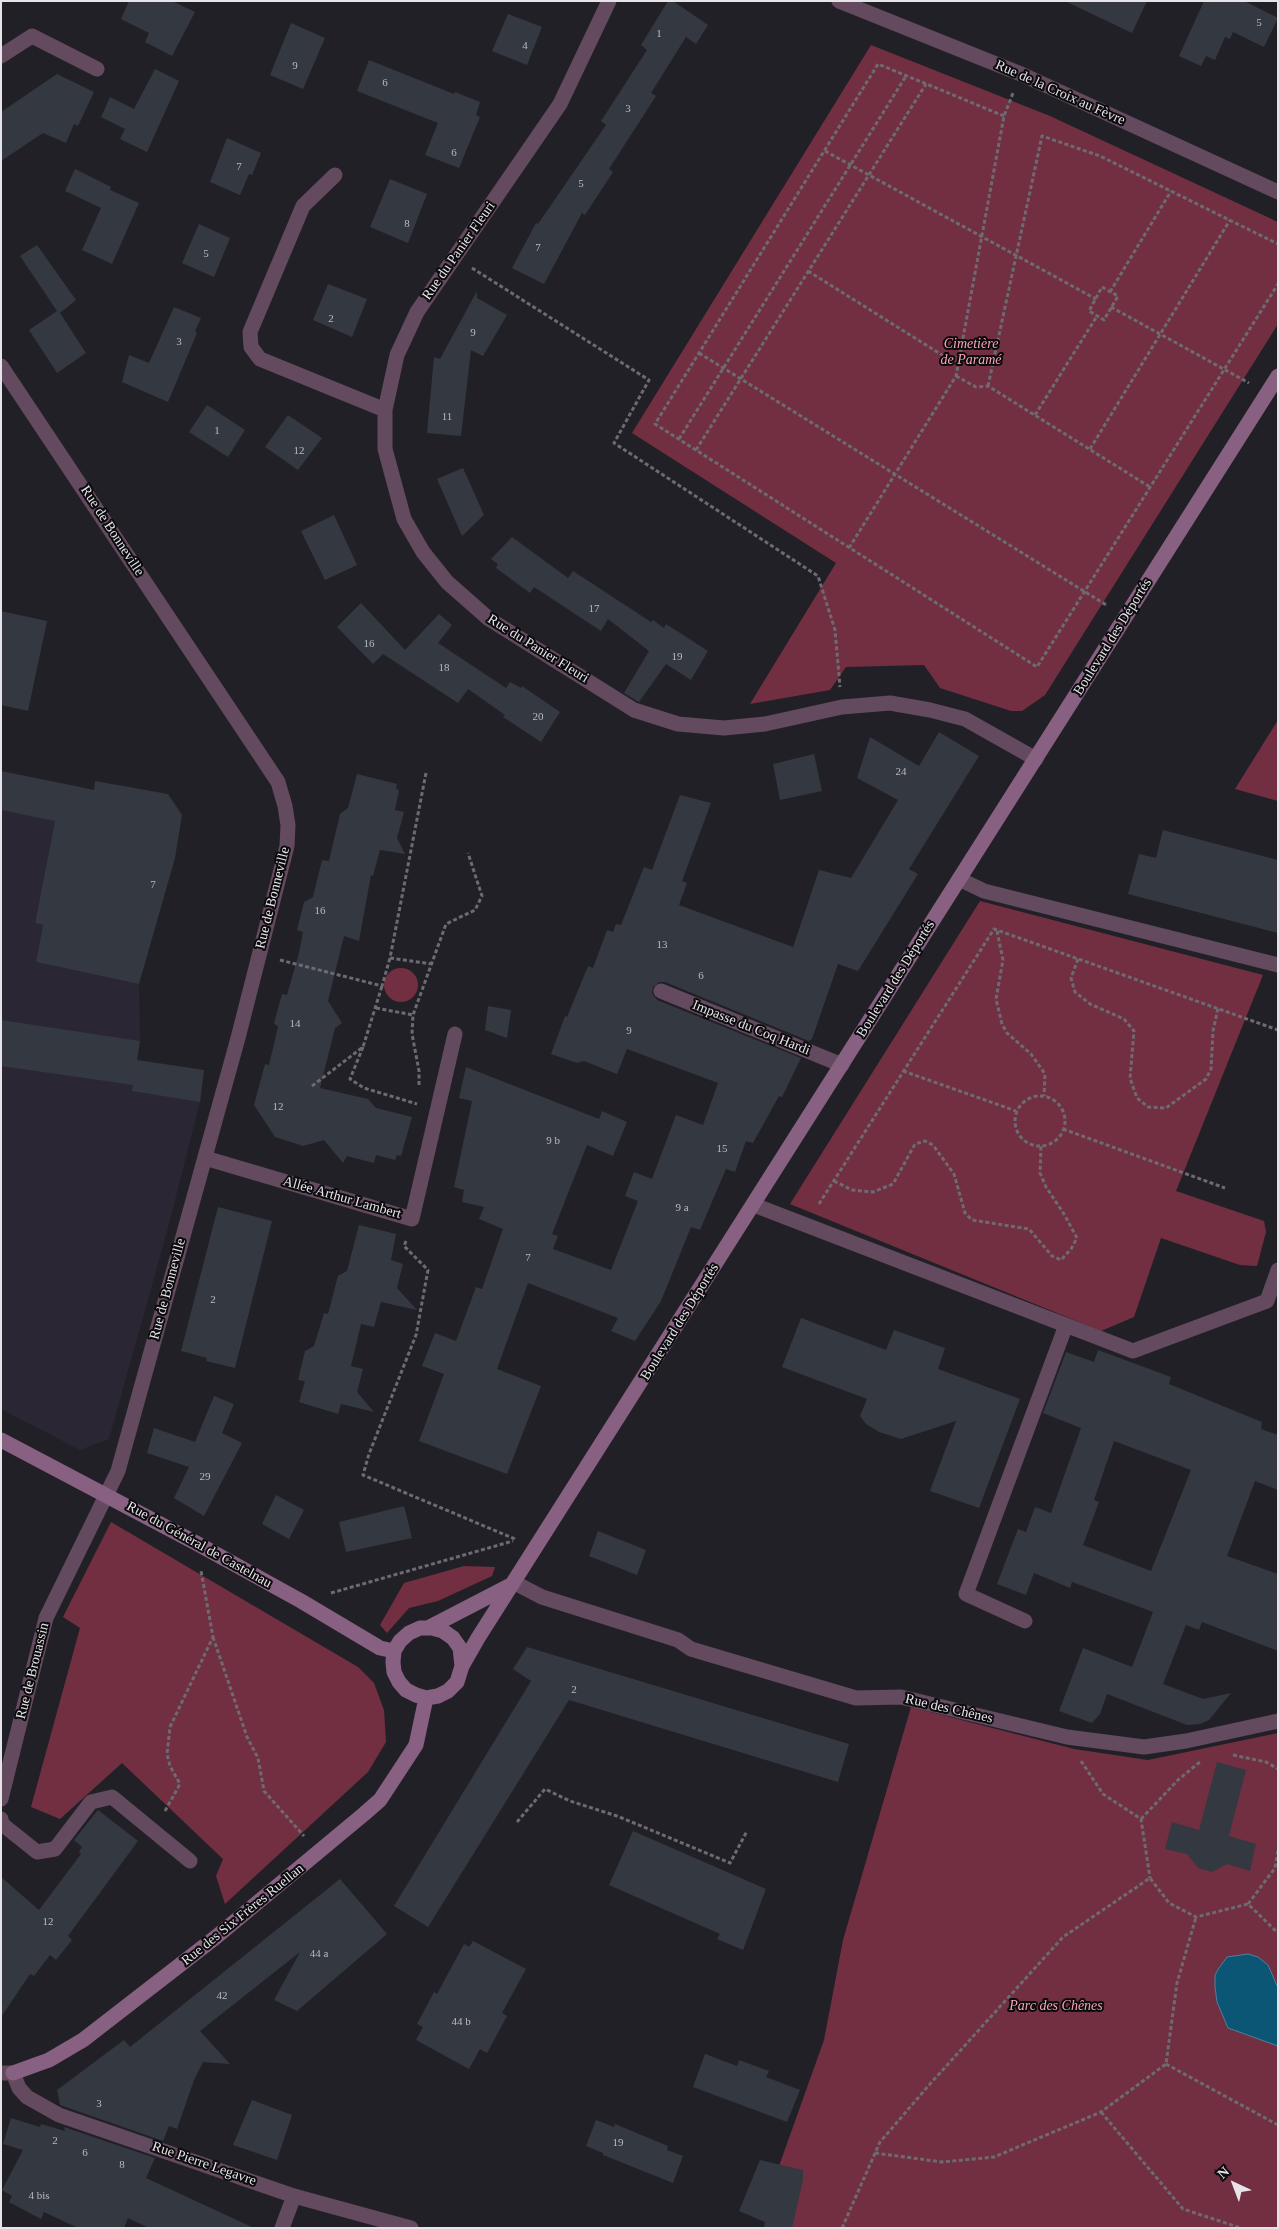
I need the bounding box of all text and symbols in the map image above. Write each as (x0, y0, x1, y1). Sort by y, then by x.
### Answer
house number: 5 (1256, 16, 1262, 30)
house number: 1 (656, 27, 662, 41)
house number: 4 (522, 39, 528, 53)
street label: Rue de la Croix au Fèvre (992, 57, 1128, 129)
house number: 9 (292, 59, 298, 73)
house number: 6 (382, 76, 388, 90)
house number: 3 (625, 102, 631, 116)
house number: 6 (451, 146, 457, 160)
house number: 7 (236, 160, 242, 174)
house number: 5 (578, 177, 584, 191)
street label: Rue du Panier Fleuri (419, 199, 499, 303)
house number: 8 (404, 217, 410, 231)
house number: 7 (535, 241, 541, 255)
house number: 5 (203, 247, 209, 261)
house number: 2 (328, 312, 334, 326)
house number: 9 (470, 326, 476, 340)
house number: 3 (176, 335, 182, 349)
park label: Cimetière de Paramé (940, 336, 1002, 368)
house number: 11 (442, 410, 452, 424)
house number: 1 (214, 424, 220, 438)
house number: 12 (294, 444, 304, 458)
street label: Rue de Bonneville (77, 483, 147, 579)
street label: Boulevard des Déportés (1070, 576, 1156, 698)
house number: 17 (588, 602, 600, 616)
street label: Rue du Panier Fleuri (484, 611, 592, 687)
house number: 16 (364, 637, 374, 651)
house number: 19 (672, 650, 682, 664)
house number: 18 (438, 661, 449, 675)
house number: 20 (532, 710, 544, 724)
house number: 24 (896, 765, 906, 779)
street label: Rue de Bonneville (252, 845, 294, 951)
house number: 7 (150, 878, 156, 892)
house number: 16 (314, 904, 326, 918)
street label: Boulevard des Déportés (853, 918, 939, 1040)
house number: 13 (656, 938, 668, 952)
house number: 6 (698, 969, 704, 983)
street label: Impasse du Coq Hardi (690, 997, 812, 1059)
house number: 14 (290, 1017, 300, 1031)
house number: 9 (626, 1024, 632, 1038)
house number: 12 (272, 1100, 284, 1114)
house number: 9 b (546, 1134, 560, 1148)
house number: 15 (716, 1142, 728, 1156)
street label: Allée Arthur Lambert (281, 1173, 403, 1223)
house number: 9 a (675, 1201, 689, 1215)
street label: Rue de Bonneville (146, 1237, 190, 1341)
house number: 7 (525, 1251, 531, 1265)
street label: Boulevard des Déportés (637, 1261, 723, 1383)
house number: 2 (210, 1293, 216, 1307)
house number: 29 (200, 1470, 210, 1484)
street label: Rue du Général de Castelnau (124, 1498, 274, 1592)
street label: Rue de Brouassin (13, 1621, 53, 1721)
house number: 2 (571, 1683, 577, 1697)
street label: Rue des Chênes (904, 1691, 994, 1727)
street label: Rue des Six Frères Ruellan (178, 1861, 308, 1969)
house number: 12 (42, 1915, 54, 1929)
house number: 44 a (310, 1947, 328, 1961)
house number: 42 (216, 1989, 228, 2003)
park label: Parc des Chênes (1009, 1998, 1103, 2014)
house number: 44 b (451, 2015, 471, 2029)
house number: 3 (96, 2097, 102, 2111)
house number: 2 (52, 2134, 58, 2148)
house number: 19 (612, 2136, 624, 2150)
street label: Rue Pierre Legavre (150, 2138, 258, 2190)
house number: 6 (82, 2146, 88, 2160)
house number: 8 (119, 2158, 125, 2172)
north arrow (1209, 2159, 1259, 2209)
text: N (1215, 2164, 1232, 2182)
house number: 4 bis (28, 2189, 50, 2203)

